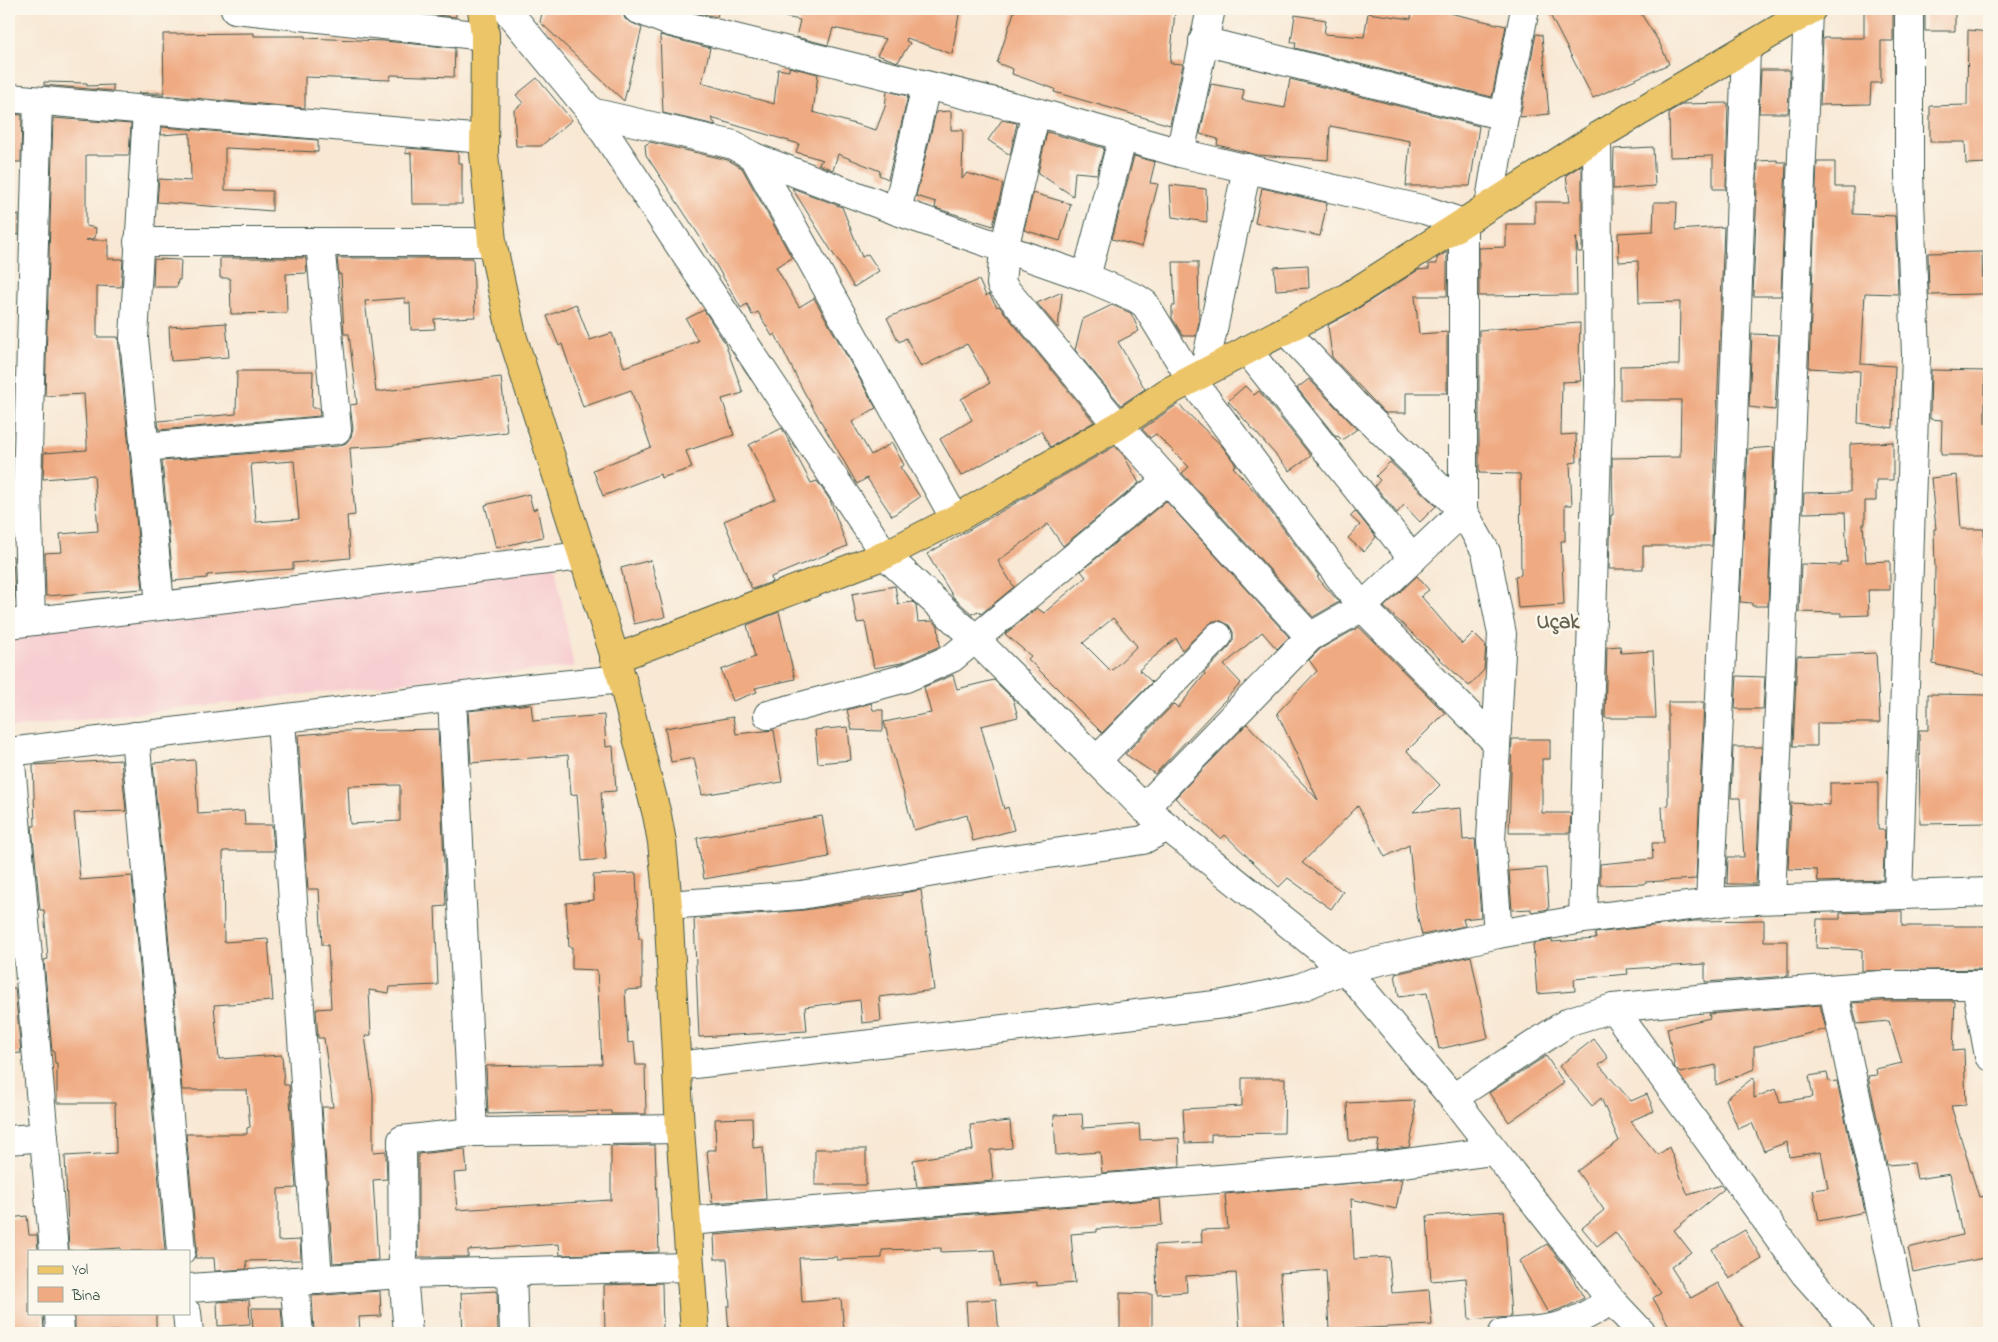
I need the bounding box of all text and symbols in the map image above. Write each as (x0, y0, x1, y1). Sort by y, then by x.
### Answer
district label: Uçak (1536, 608, 1580, 638)
legend (28, 1250, 190, 1314)
text: Yol (72, 1259, 88, 1281)
text: Bina (71, 1285, 100, 1307)

